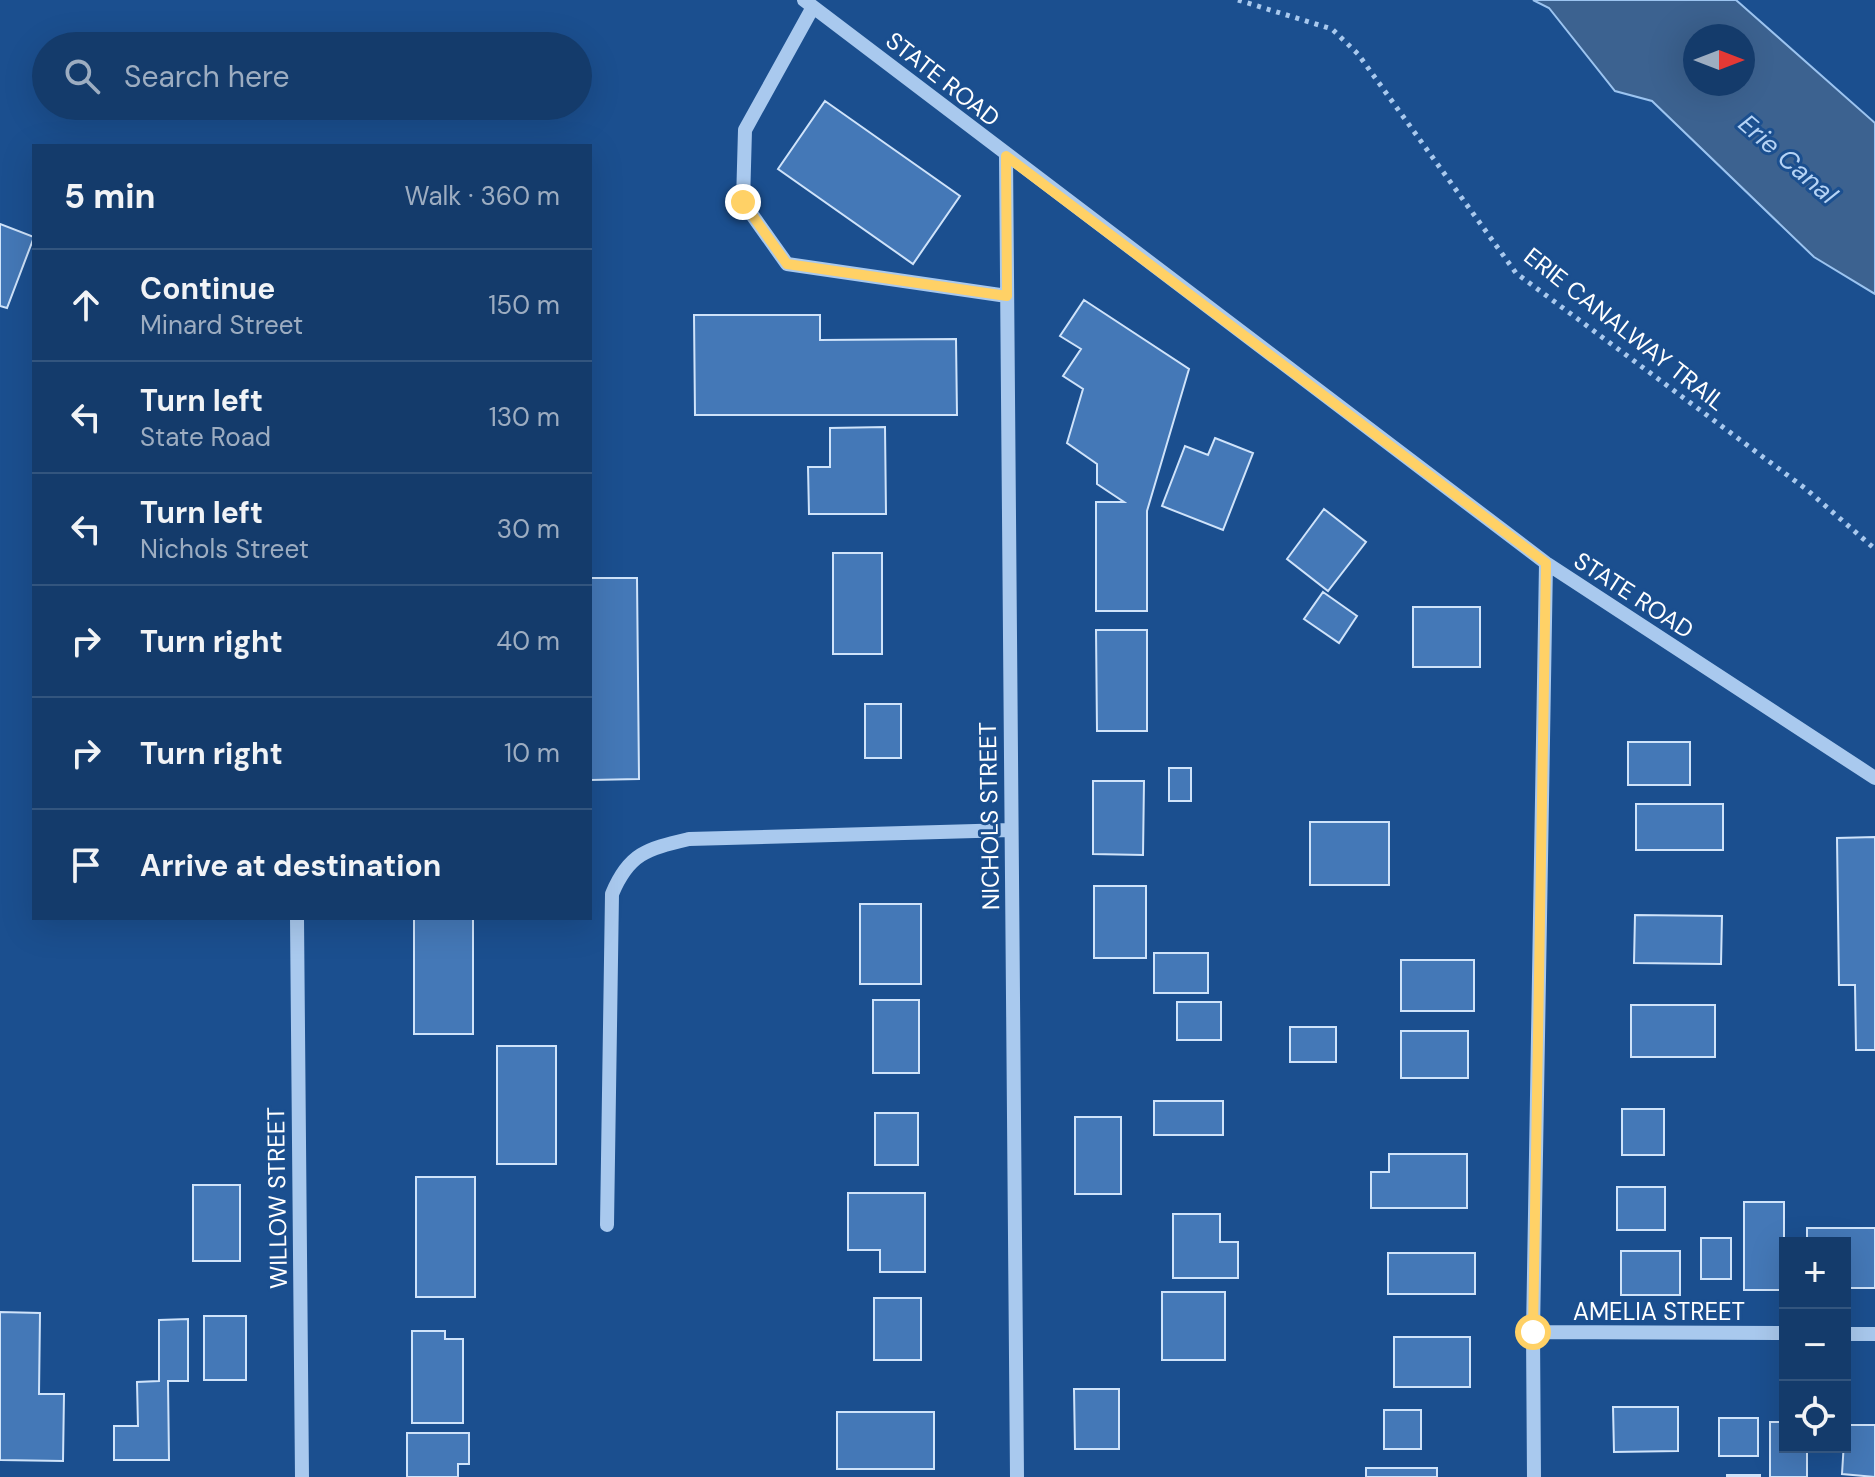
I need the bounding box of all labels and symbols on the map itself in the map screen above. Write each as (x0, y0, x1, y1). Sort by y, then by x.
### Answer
north arrow (1683, 24, 1755, 96)
street label: STATE ROAD (880, 25, 1006, 133)
water label: Erie Canal (1731, 107, 1845, 212)
route end (725, 184, 761, 220)
street label: ERIE CANALWAY TRAIL (1518, 241, 1732, 417)
street label: STATE ROAD (1568, 545, 1700, 645)
street label: NICHOLS STREET (972, 722, 1006, 910)
street label: WILLOW STREET (260, 1107, 294, 1289)
street label: AMELIA STREET (1573, 1296, 1745, 1327)
route start (1515, 1314, 1551, 1350)

